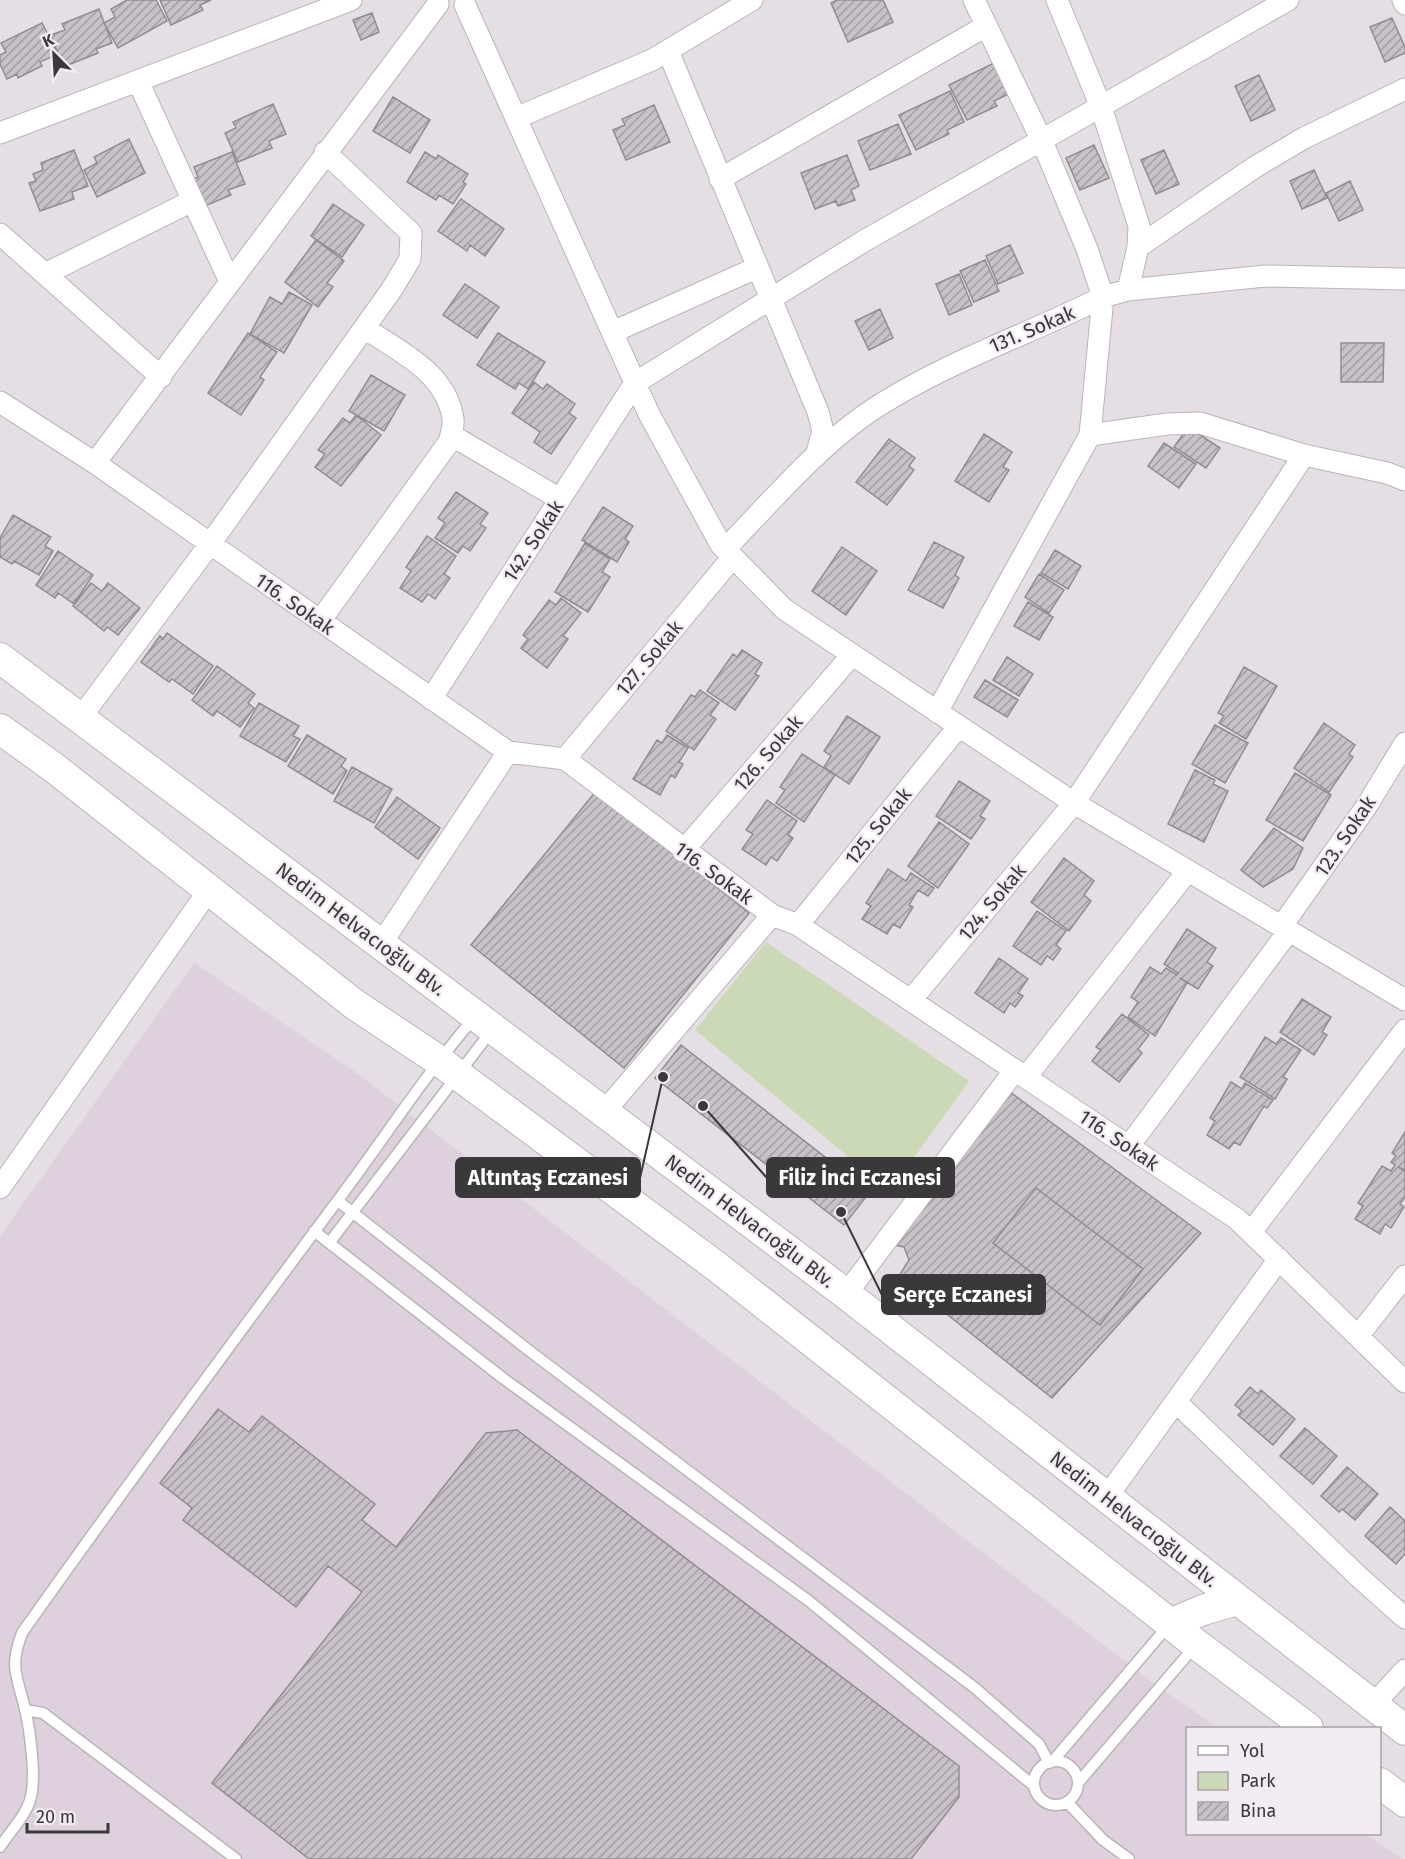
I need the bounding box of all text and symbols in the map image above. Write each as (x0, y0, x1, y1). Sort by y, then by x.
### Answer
north arrow (24, 24, 84, 84)
text: K (40, 30, 57, 51)
street label: 131. Sokak (986, 300, 1079, 358)
street label: 142. Sokak (498, 495, 569, 586)
street label: 116. Sokak (251, 568, 340, 640)
street label: 127. Sokak (611, 615, 688, 701)
street label: 126. Sokak (728, 709, 808, 796)
street label: 125. Sokak (840, 782, 917, 869)
street label: 123. Sokak (1309, 790, 1381, 881)
street label: 116. Sokak (670, 836, 759, 910)
street label: Nedim Helvacıoğlu Blv. (271, 857, 451, 1001)
street label: 124. Sokak (953, 858, 1031, 945)
street label: 116. Sokak (1074, 1104, 1164, 1176)
street label: Nedim Helvacıoğlu Blv. (660, 1149, 840, 1293)
callout: Altıntaş Eczanesi (456, 1158, 640, 1197)
callout: Filiz İnci Eczanesi (767, 1158, 954, 1197)
text: Filiz İnci Eczanesi (779, 1164, 941, 1191)
text: Altıntaş Eczanesi (467, 1165, 628, 1191)
callout: Serçe Eczanesi (882, 1275, 1045, 1314)
text: Serçe Eczanesi (894, 1282, 1032, 1308)
street label: Nedim Helvacıoğlu Blv. (1045, 1446, 1223, 1592)
legend (1186, 1727, 1381, 1835)
text: Yol (1240, 1740, 1265, 1762)
text: Park (1240, 1770, 1276, 1792)
scale bar (27, 1796, 108, 1834)
text: Bina (1240, 1800, 1276, 1822)
text: 20 m (36, 1806, 75, 1828)

